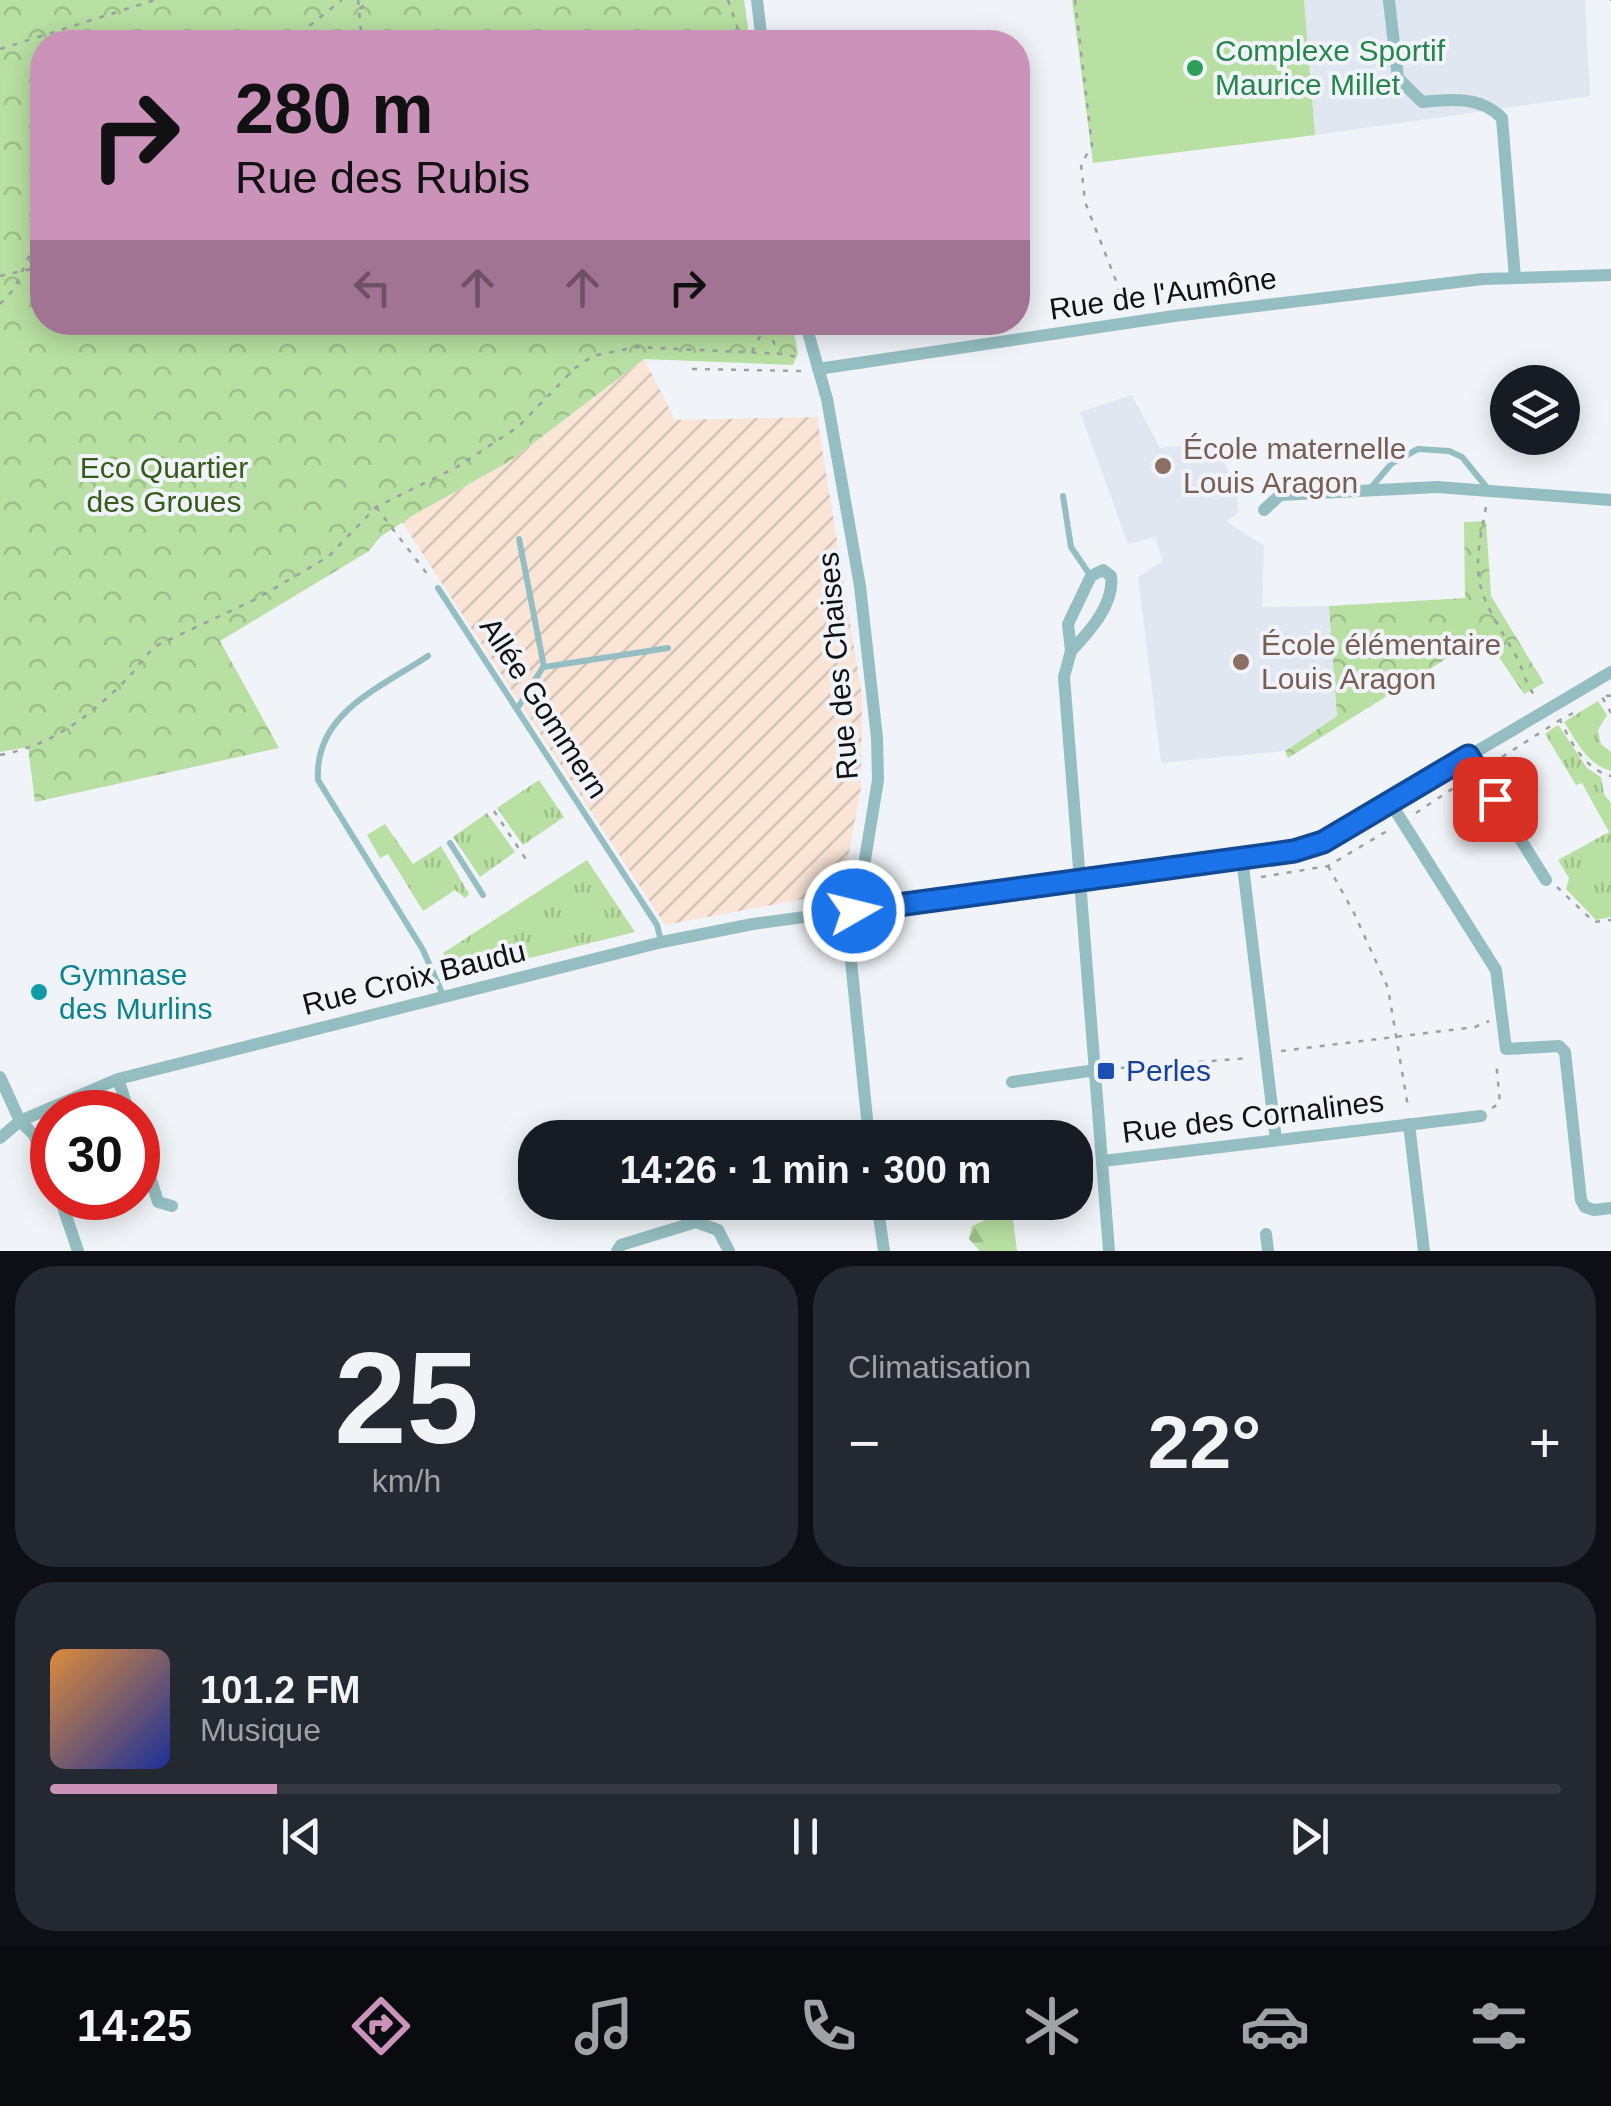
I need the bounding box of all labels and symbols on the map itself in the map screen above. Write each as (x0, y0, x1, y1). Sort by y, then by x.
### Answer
place label: Complexe Sportif Maurice Millet (1215, 34, 1446, 101)
marker: Complexe Sportif Maurice Millet (1184, 57, 1206, 79)
street label: Rue de l'Aumône (1047, 261, 1279, 326)
place label: École maternelle Louis Aragon (1183, 432, 1406, 499)
park label: Eco Quartier des Groues (80, 451, 248, 518)
marker: École maternelle Louis Aragon (1152, 455, 1174, 477)
street label: Rue des Chaises (811, 551, 864, 781)
street label: Allée Gommern (474, 611, 615, 804)
place label: École élémentaire Louis Aragon (1261, 628, 1501, 695)
marker: École élémentaire Louis Aragon (1230, 651, 1252, 673)
pin (1453, 757, 1538, 842)
position arrow (802, 859, 906, 963)
street label: Rue Croix Baudu (299, 934, 529, 1021)
place label: Gymnase des Murlins (59, 958, 212, 1025)
marker: Gymnase des Murlins (28, 981, 50, 1003)
place label: Perles (1126, 1054, 1211, 1087)
marker: Perles (1095, 1060, 1117, 1082)
street label: Rue des Cornalines (1120, 1084, 1386, 1149)
speed limit sign: 30 (30, 1090, 160, 1220)

